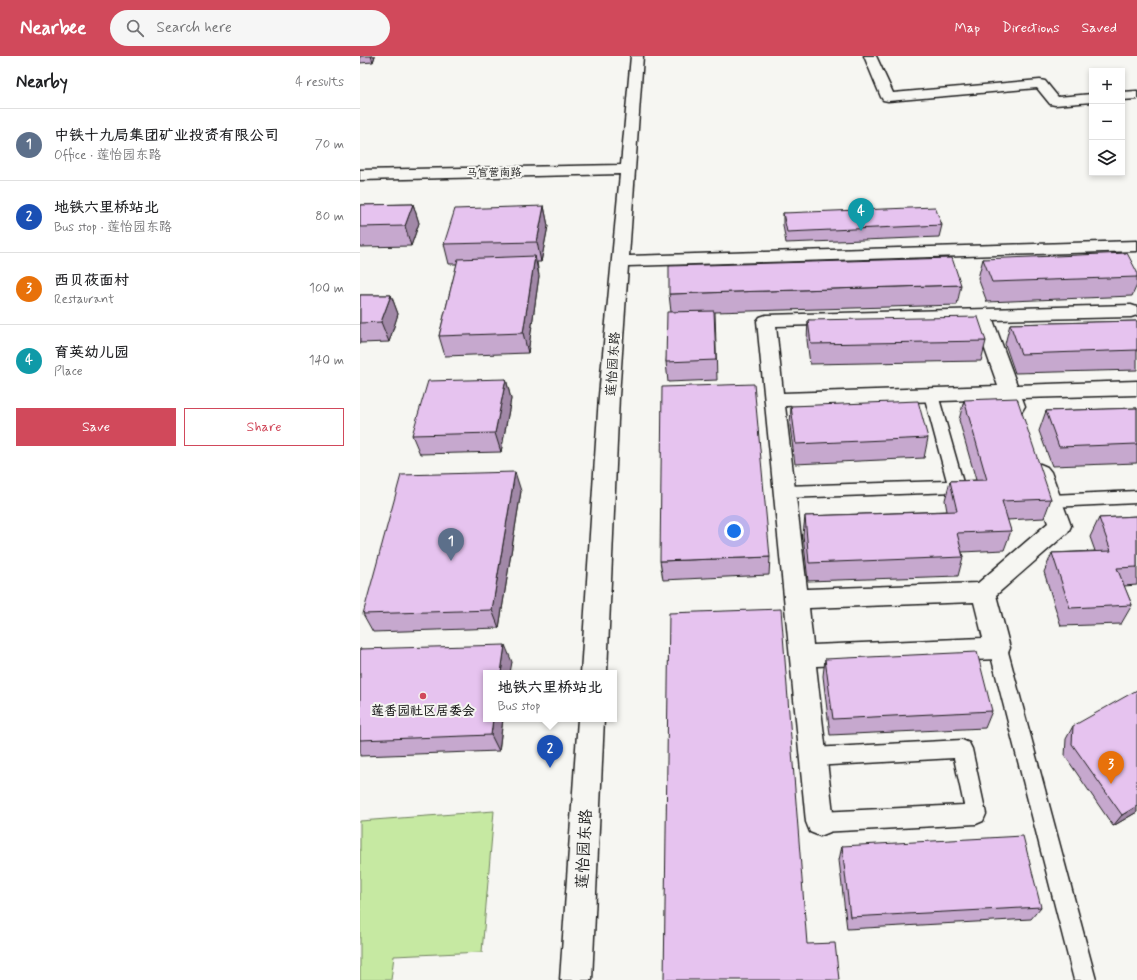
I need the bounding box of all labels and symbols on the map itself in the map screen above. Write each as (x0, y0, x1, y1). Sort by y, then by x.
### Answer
street label: 马官营南路 (466, 166, 522, 180)
pin: 4 (848, 198, 874, 231)
street label: 莲怡园东路 (603, 331, 624, 397)
your location (724, 521, 744, 541)
pin: 1 (438, 528, 464, 561)
marker: 莲香园社区居委会 (418, 691, 428, 701)
place label: 莲香园社区居委会 (371, 703, 475, 720)
pin: 2 (537, 735, 563, 768)
pin: 3 (1098, 751, 1124, 784)
street label: 莲怡园东路 (572, 809, 597, 890)

